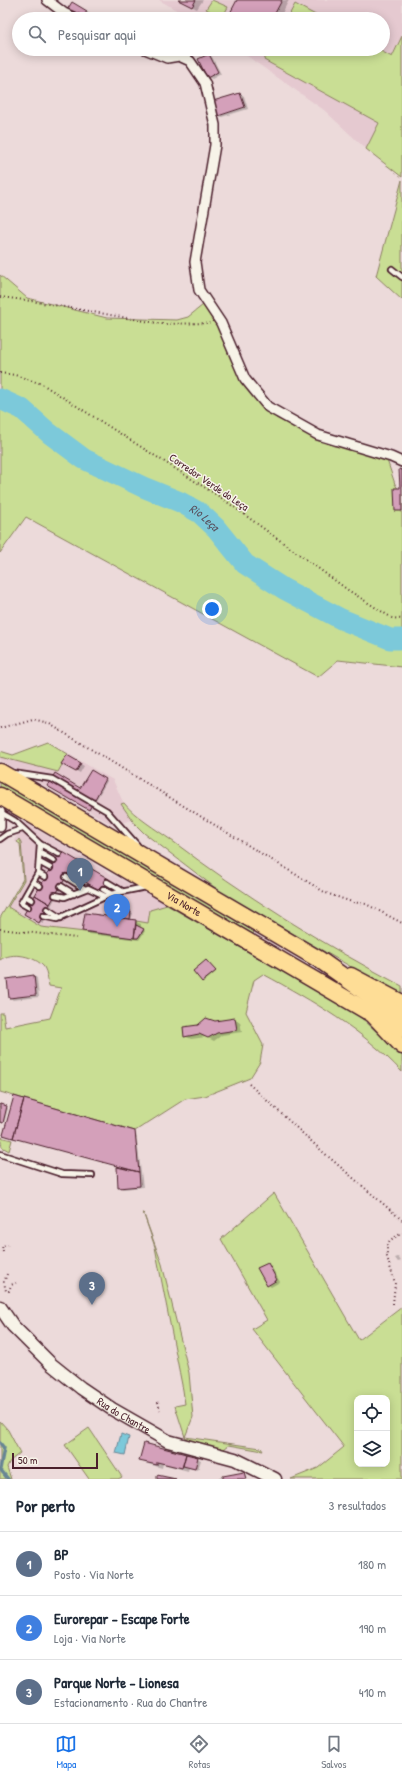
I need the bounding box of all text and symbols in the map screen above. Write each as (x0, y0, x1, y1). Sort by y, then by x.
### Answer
search box (12, 12, 390, 56)
icon: search (26, 23, 48, 45)
text: Pesquisar aqui (58, 24, 136, 45)
street label: Corredor Verde do Leça (166, 450, 252, 514)
water label: Rio Leça (186, 500, 224, 536)
your location (202, 599, 222, 619)
pin: 1 (67, 858, 93, 891)
street label: Via Norte (164, 888, 204, 920)
pin: 2 (104, 894, 130, 927)
pin: 3 (79, 1272, 105, 1305)
street label: Rua do Chantre (94, 1394, 154, 1437)
map controls (354, 1395, 390, 1467)
button: locate (354, 1395, 390, 1431)
button: layers (354, 1431, 390, 1467)
scale bar (12, 1451, 98, 1470)
text: 50 m (18, 1453, 38, 1467)
text: Por perto (16, 1494, 75, 1517)
text: 3 resultados (328, 1496, 386, 1514)
text: BP (54, 1544, 69, 1565)
text: 1 (27, 1555, 31, 1573)
text: 180 m (358, 1555, 386, 1573)
text: Posto · Via Norte (54, 1565, 134, 1583)
text: Eurorepar - Escape Forte (54, 1608, 190, 1629)
text: 2 (26, 1619, 32, 1637)
text: 190 m (359, 1619, 386, 1637)
text: Loja · Via Norte (54, 1629, 126, 1647)
text: Parque Norte - Lionesa (54, 1672, 179, 1693)
text: 3 (26, 1683, 32, 1701)
text: 410 m (359, 1683, 386, 1701)
text: Estacionamento · Rua do Chantre (54, 1693, 207, 1711)
tab: Mapa (55, 1733, 77, 1771)
tab: Rotas (188, 1733, 210, 1771)
tab: Salvos (321, 1733, 347, 1771)

